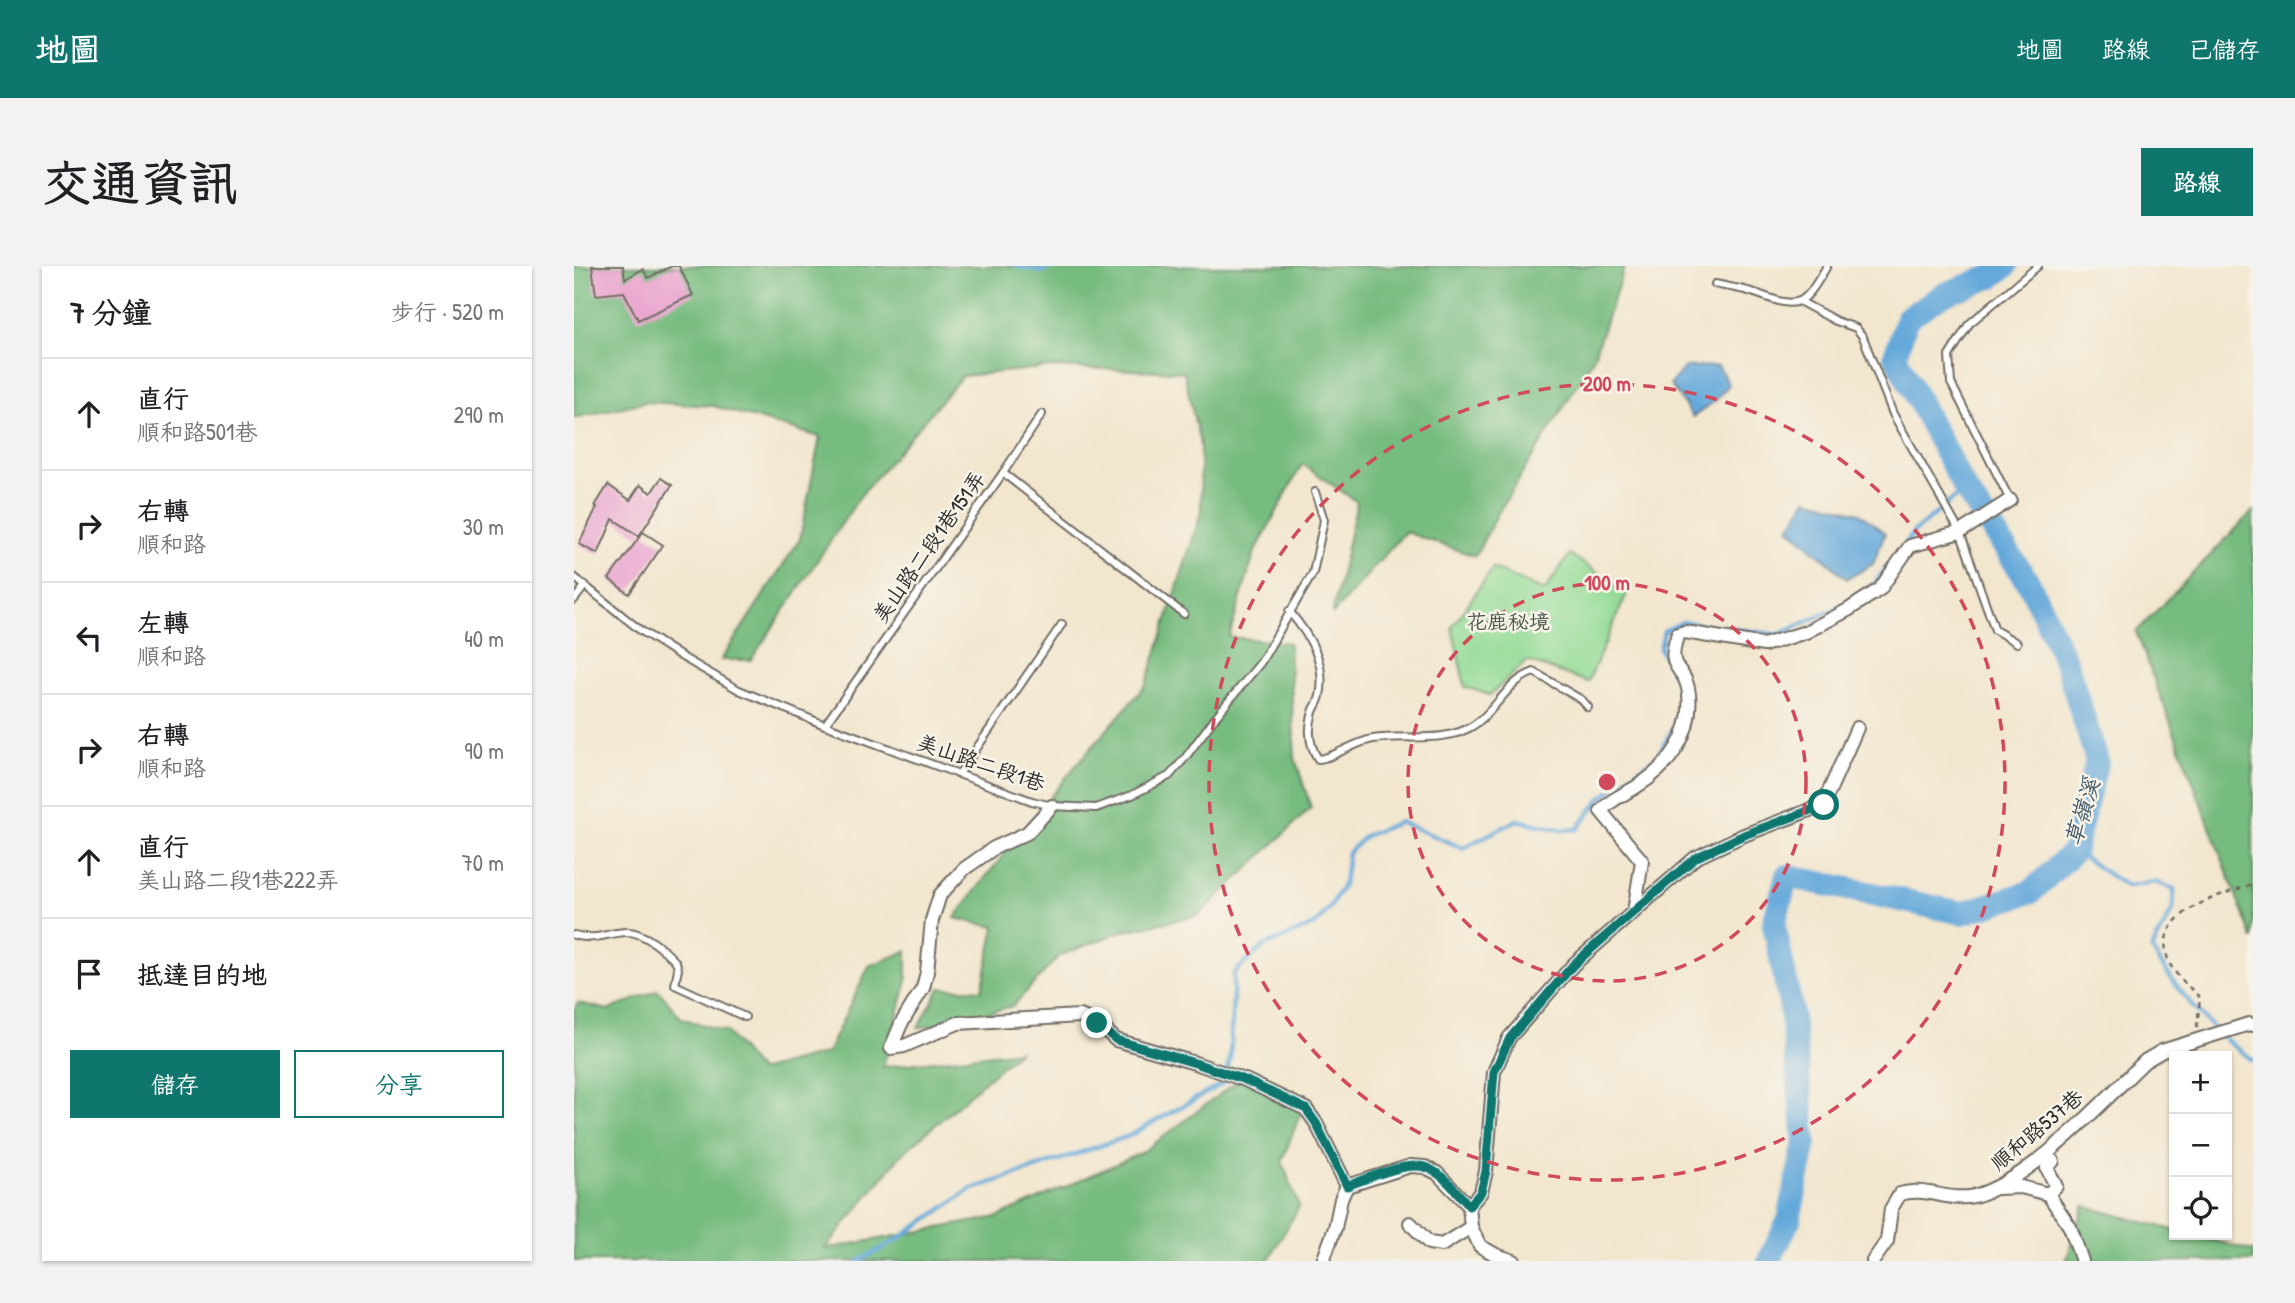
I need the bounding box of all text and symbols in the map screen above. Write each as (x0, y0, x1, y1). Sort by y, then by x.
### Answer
text: 地圖 (35, 27, 101, 71)
text: 地圖 (2016, 33, 2064, 65)
text: 路線 (2102, 33, 2150, 65)
text: 已儲存 (2188, 33, 2260, 65)
button: 路線 (2141, 148, 2253, 216)
text: 交通資訊 (42, 149, 238, 215)
text: 7 分鐘 (70, 292, 152, 332)
text: 步行 · 520 m (391, 296, 504, 327)
text: 200 m (1583, 369, 1631, 398)
text: 直行 (137, 381, 189, 416)
icon: ahead (70, 395, 108, 433)
text: 290 m (454, 399, 504, 430)
text: 順和路501巷 (137, 416, 257, 447)
street label: 美山路二段1巷151弄 (865, 465, 992, 628)
text: 右轉 (137, 493, 189, 528)
icon: right (70, 507, 108, 545)
text: 30 m (462, 511, 504, 542)
text: 順和路 (137, 528, 206, 559)
text: 100 m (1584, 568, 1630, 597)
text: 左轉 (137, 605, 189, 640)
park label: 花鹿秘境 (1466, 607, 1550, 636)
icon: left (70, 619, 108, 657)
text: 40 m (464, 623, 504, 654)
text: 順和路 (137, 640, 206, 671)
text: 右轉 (137, 717, 189, 752)
street label: 美山路二段1巷 (913, 727, 1049, 798)
icon: right (70, 731, 108, 769)
text: 90 m (464, 735, 504, 766)
text: 順和路 (137, 752, 206, 783)
centre of rings (1595, 770, 1619, 794)
water label: 草嶺溪 (2057, 772, 2107, 849)
route start (1808, 789, 1839, 820)
text: 直行 (137, 829, 189, 864)
icon: ahead (70, 843, 108, 881)
text: 70 m (461, 847, 504, 878)
text: 美山路二段1巷222弄 (137, 864, 339, 895)
icon: arrive (70, 955, 108, 993)
text: 抵達目的地 (137, 957, 267, 992)
route end (1081, 1007, 1112, 1038)
button: 儲存 (70, 1050, 280, 1118)
button: 分享 (294, 1050, 504, 1118)
map controls (2169, 1051, 2232, 1240)
button: + (2169, 1051, 2232, 1114)
street label: 順和路537巷 (1984, 1082, 2089, 1177)
button: − (2169, 1114, 2232, 1177)
button: locate (2169, 1177, 2232, 1240)

